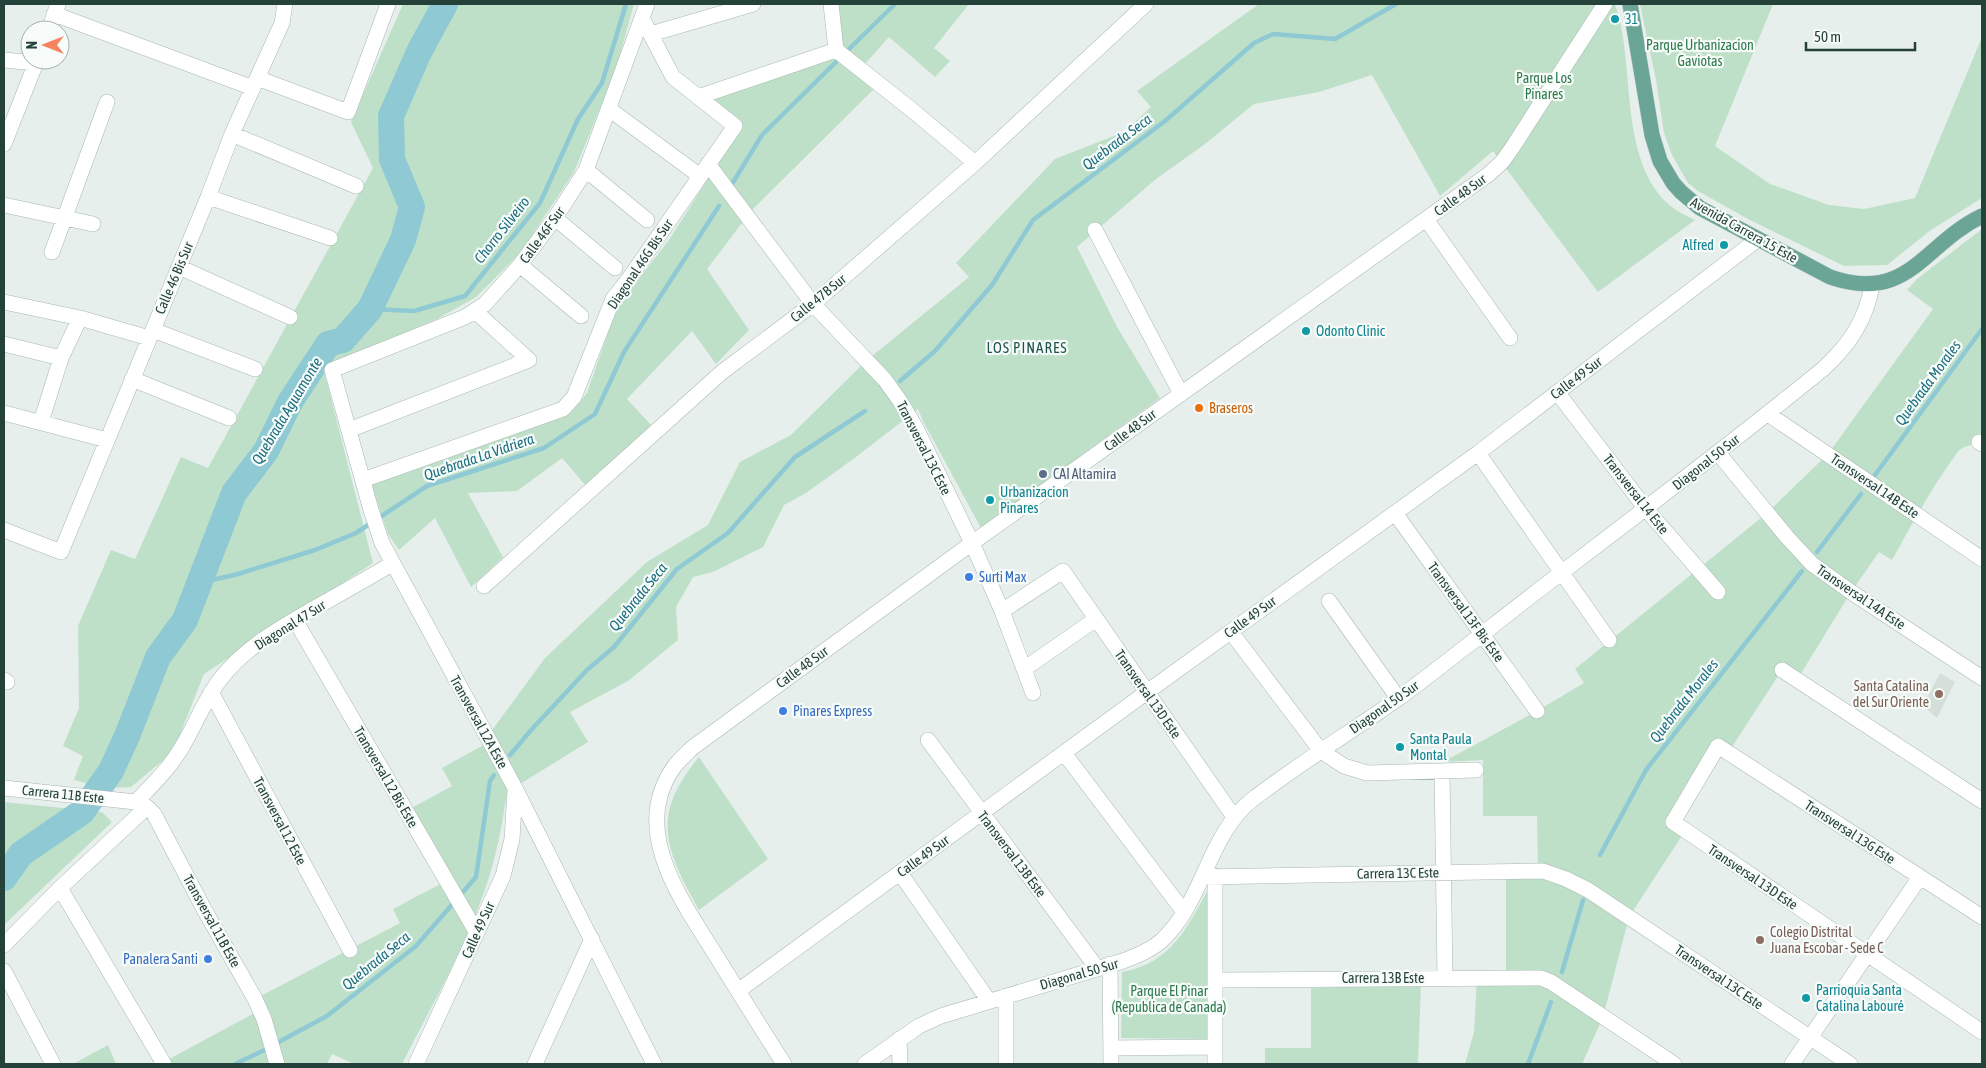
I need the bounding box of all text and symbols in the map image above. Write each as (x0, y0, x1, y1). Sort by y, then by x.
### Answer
place label: 31 (1625, 11, 1638, 27)
marker: 31 (1609, 13, 1621, 25)
north arrow (20, 20, 70, 70)
scale bar (1806, 20, 1915, 52)
text: 50 m (1814, 28, 1841, 45)
park label: Parque Urbanizacion Gaviotas (1646, 37, 1754, 69)
text: N (24, 41, 40, 49)
park label: Parque Los Pinares (1516, 70, 1572, 102)
water label: Quebrada Seca (1079, 110, 1155, 173)
street label: Calle 48 Sur (1431, 170, 1490, 219)
water label: Chorro Silveiro (470, 193, 533, 266)
street label: Avenida Carrera 15 Este (1688, 194, 1800, 266)
street label: Calle 46F Sur (516, 203, 568, 266)
street label: Diagonal 46G Bis Sur (604, 215, 676, 312)
place label: Alfred (1683, 237, 1714, 253)
street label: Calle 46 Bis Sur (152, 239, 197, 317)
marker: Alfred (1718, 239, 1730, 251)
street label: Calle 47B Sur (787, 270, 850, 325)
place label: Odonto Clinic (1316, 323, 1386, 339)
marker: Odonto Clinic (1300, 325, 1312, 337)
water label: Quebrada Morales (1891, 337, 1964, 429)
district label: LOS PINARES (986, 339, 1068, 356)
street label: Calle 49 Sur (1547, 353, 1606, 403)
water label: Quebrada Aguamonte (248, 354, 325, 467)
street label: Transversal 13C Este (893, 398, 955, 498)
place label: Braseros (1209, 400, 1253, 416)
marker: Braseros (1193, 402, 1205, 414)
street label: Calle 48 Sur (1101, 405, 1160, 454)
water label: Quebrada La Vidriera (422, 430, 536, 483)
street label: Diagonal 50 Sur (1669, 430, 1743, 493)
street label: Transversal 14B Este (1828, 450, 1922, 522)
street label: Transversal 14 Este (1600, 451, 1672, 537)
place label: CAI Altamira (1053, 466, 1116, 482)
marker: CAI Altamira (1037, 468, 1049, 480)
place label: Urbanizacion Pinares (1000, 484, 1069, 516)
marker: Urbanizacion Pinares (984, 494, 996, 506)
water label: Quebrada Seca (605, 559, 670, 634)
street label: Transversal 13F Bis Este (1424, 559, 1508, 665)
street label: Transversal 14A Este (1814, 561, 1908, 633)
place label: Surti Max (979, 569, 1027, 585)
marker: Surti Max (963, 571, 975, 583)
street label: Calle 49 Sur (1221, 592, 1280, 641)
street label: Diagonal 47 Sur (252, 596, 329, 653)
street label: Calle 48 Sur (773, 642, 832, 691)
street label: Transversal 13D Este (1111, 647, 1185, 741)
water label: Quebrada Morales (1646, 656, 1721, 746)
street label: Transversal 12A Este (447, 673, 511, 771)
street label: Diagonal 50 Sur (1346, 677, 1422, 737)
place label: Santa Catalina del Sur Oriente (1853, 678, 1929, 710)
marker: Santa Catalina del Sur Oriente (1933, 688, 1945, 700)
place label: Pinares Express (793, 703, 872, 719)
marker: Pinares Express (777, 705, 789, 717)
street label: Transversal 12 Bis Este (351, 724, 421, 830)
place label: Santa Paula Montal (1410, 731, 1472, 763)
marker: Santa Paula Montal (1394, 741, 1406, 753)
street label: Transversal 12 Este (250, 774, 310, 868)
street label: Carrera 11B Este (21, 782, 105, 806)
street label: Transversal 13G Este (1802, 797, 1898, 867)
street label: Transversal 13B Este (974, 808, 1050, 900)
street label: Calle 49 Sur (894, 831, 953, 880)
street label: Transversal 13D Este (1705, 841, 1801, 913)
street label: Carrera 13C Este (1357, 864, 1439, 882)
street label: Transversal 11B Este (180, 872, 244, 970)
street label: Calle 49 Sur (458, 898, 498, 961)
place label: Colegio Distrital Juana Escobar - Sede C (1770, 924, 1884, 956)
water label: Quebrada Seca (338, 928, 413, 993)
marker: Colegio Distrital Juana Escobar - Sede C (1754, 934, 1766, 946)
street label: Transversal 13C Este (1672, 942, 1766, 1012)
place label: Panalera Santi (123, 951, 198, 967)
marker: Panalera Santi (202, 953, 214, 965)
street label: Diagonal 50 Sur (1038, 955, 1121, 993)
street label: Carrera 13B Este (1342, 970, 1424, 986)
place label: Parrioquia Santa Catalina Labouré (1816, 982, 1904, 1014)
park label: Parque El Pinar (Republica de Canada) (1112, 983, 1226, 1015)
marker: Parrioquia Santa Catalina Labouré (1800, 992, 1812, 1004)

